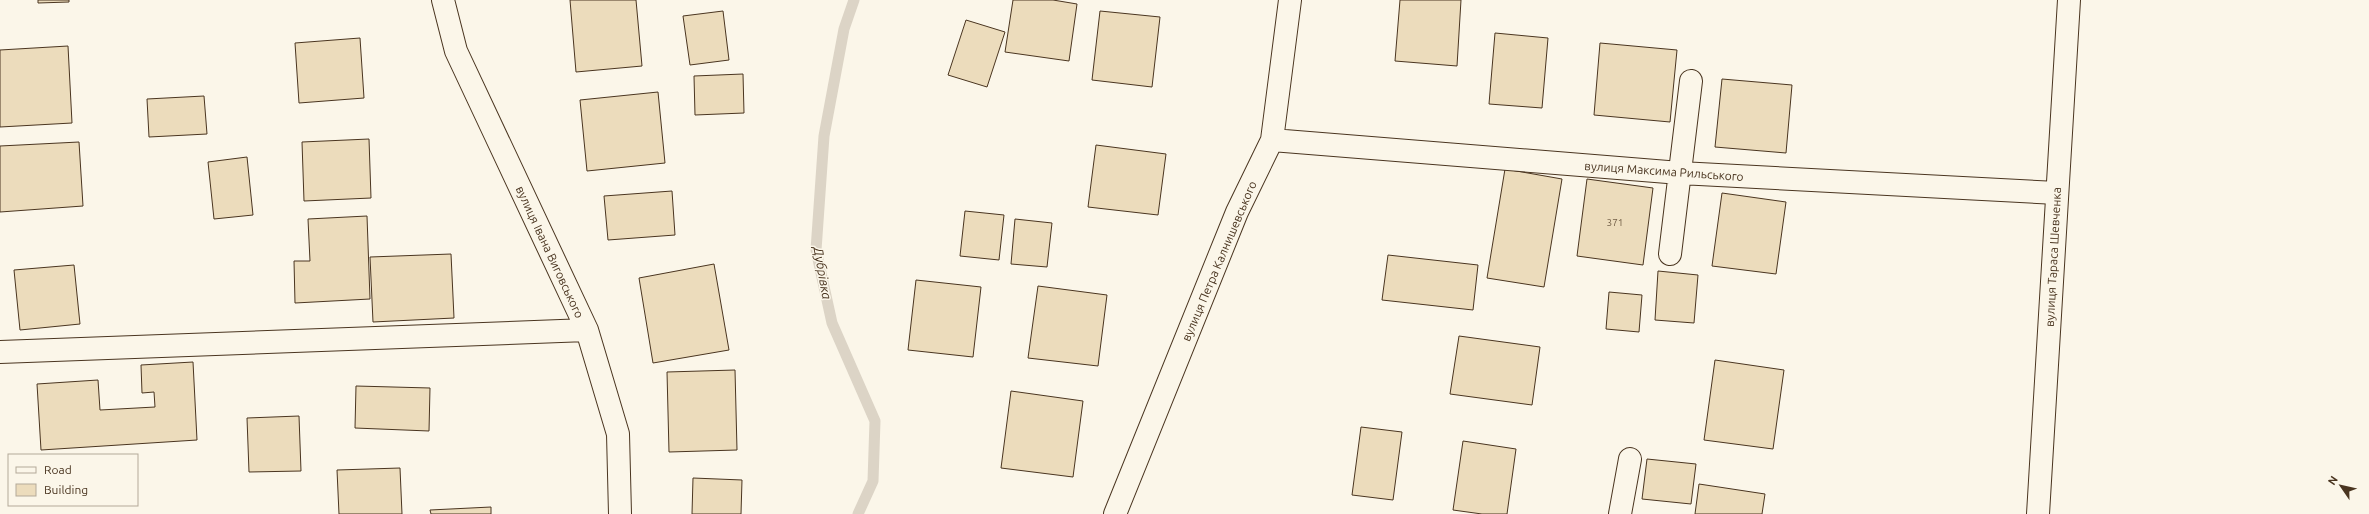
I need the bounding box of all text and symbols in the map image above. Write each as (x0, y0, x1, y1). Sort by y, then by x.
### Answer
street label: вулиця Максима Рильського (1584, 159, 1744, 183)
street label: вулиця Петра Калнишевського (1179, 179, 1259, 343)
street label: вулиця Івана Виговського (514, 184, 586, 320)
street label: вулиця Тараса Шевченка (2043, 187, 2063, 327)
house number: 371 (1607, 217, 1623, 228)
water label: Дубрівка (811, 244, 834, 300)
legend (8, 454, 138, 506)
text: Road (44, 463, 72, 476)
north arrow (2321, 466, 2361, 506)
text: N (2325, 474, 2340, 487)
text: Building (44, 483, 88, 496)

